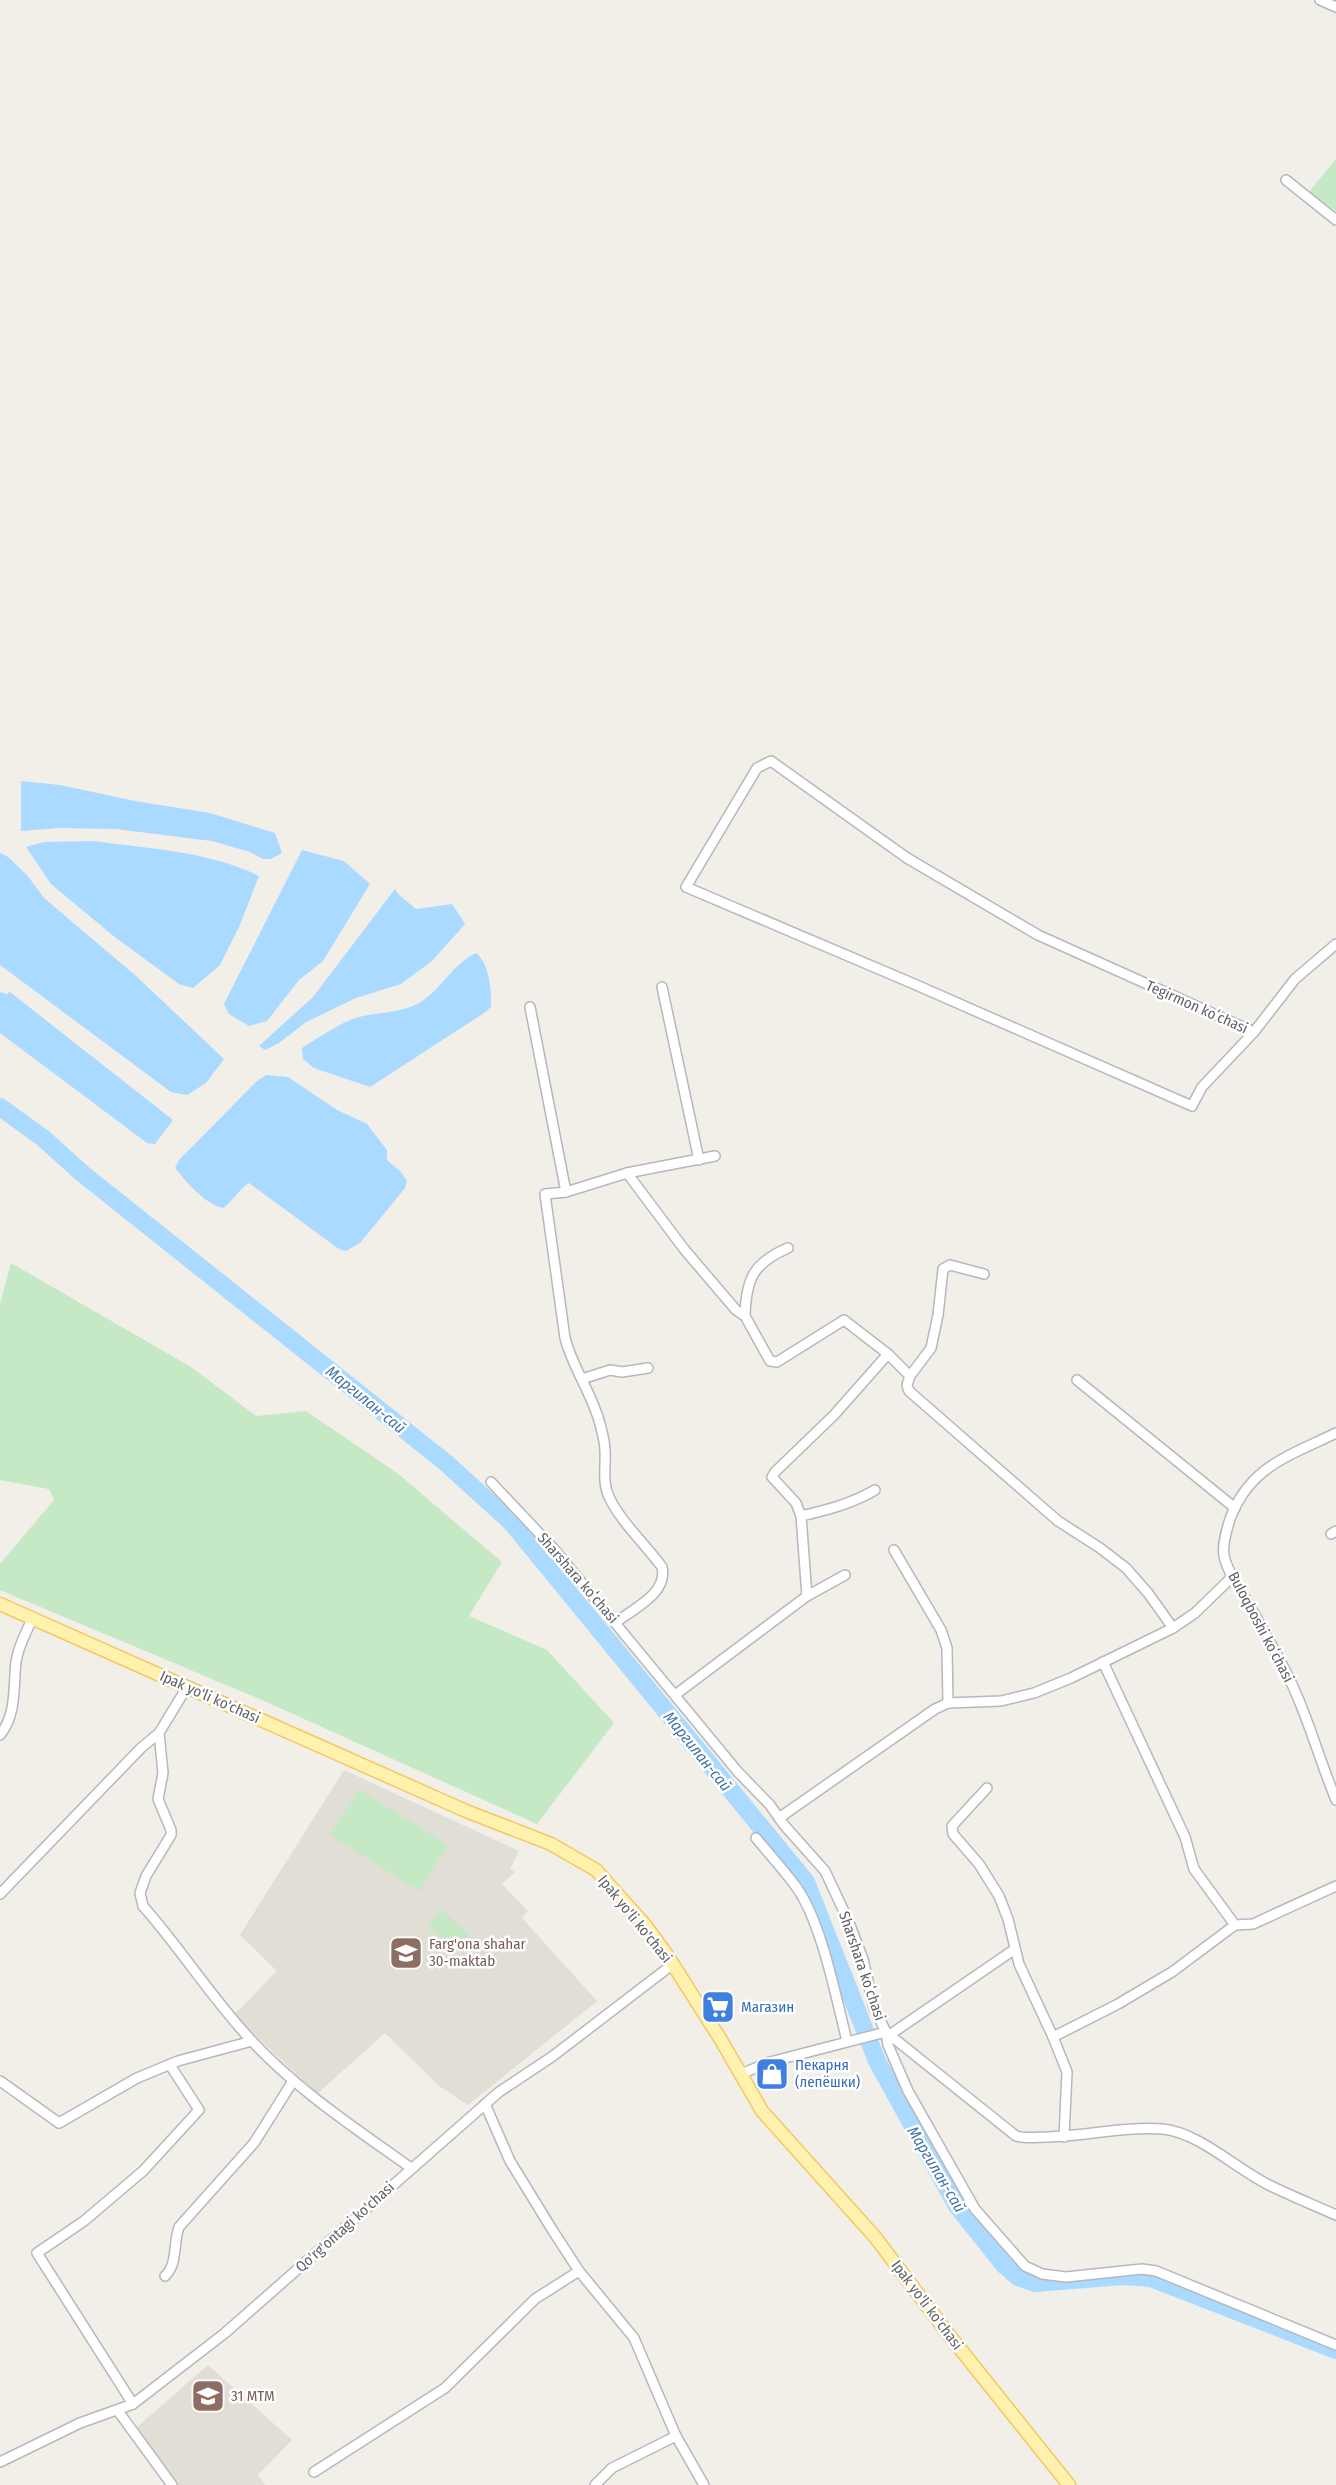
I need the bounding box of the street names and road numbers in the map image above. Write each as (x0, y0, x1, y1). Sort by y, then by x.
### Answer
street label: Tegirmon koʻchasi (1143, 976, 1251, 1038)
street label: Sharshara koʻchasi (534, 1529, 622, 1627)
street label: Buloqboshi koʻchasi (1224, 1569, 1298, 1685)
street label: Ipak yo'li ko'chasi (157, 1667, 263, 1727)
street label: Ipak yo'li ko'chasi (594, 1872, 676, 1966)
street label: Sharshara koʻchasi (835, 1909, 889, 2023)
street label: Qo'rg'ontagi ko'chasi (292, 2178, 398, 2276)
street label: Ipak yo'li ko'chasi (887, 2257, 967, 2353)

